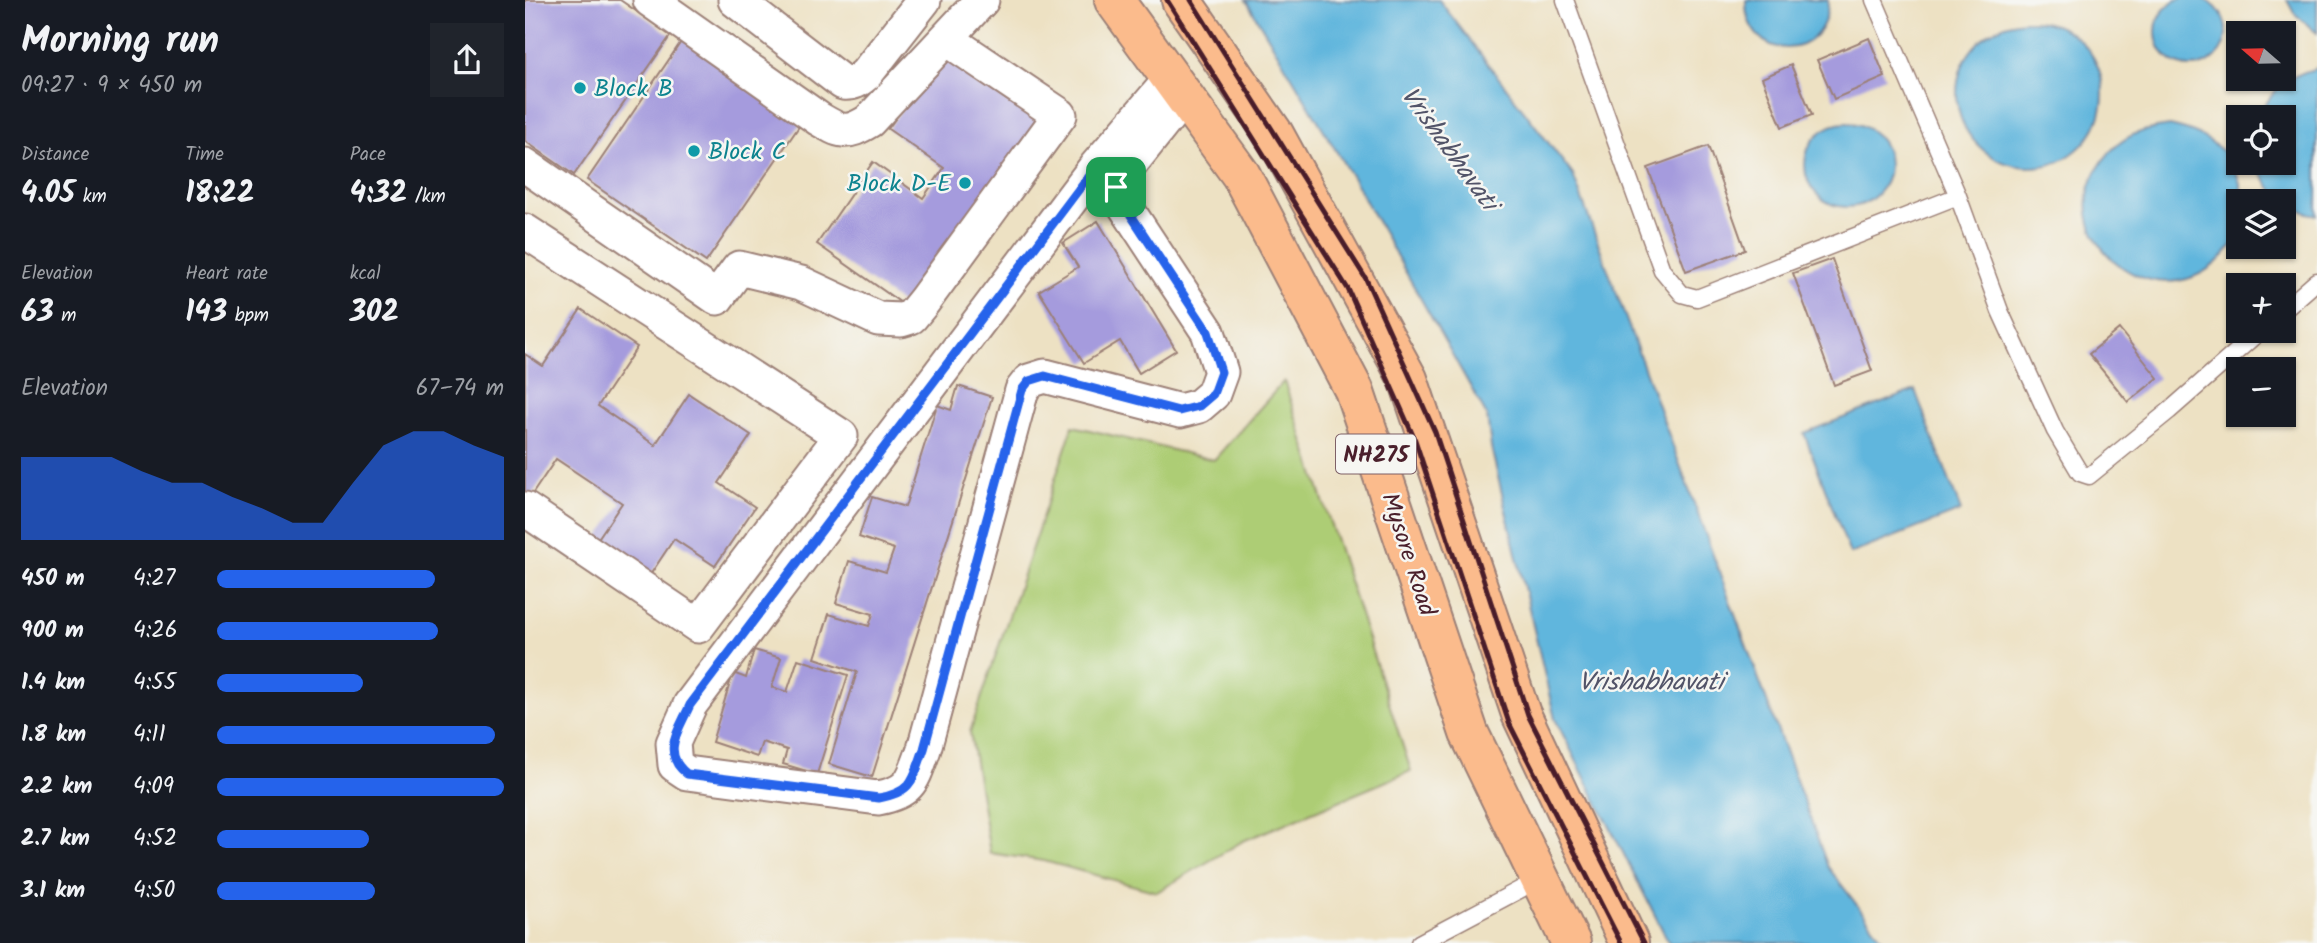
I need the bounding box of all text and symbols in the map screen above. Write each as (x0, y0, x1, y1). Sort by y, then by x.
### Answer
text: Morning run (21, 12, 219, 72)
north arrow (2226, 21, 2296, 91)
map controls (2226, 21, 2296, 427)
button: share (430, 23, 504, 97)
text: 09:27 · 9 × 450 m (21, 68, 202, 104)
place label: Block B (594, 70, 673, 109)
water label: Vrishabhavati (1389, 78, 1511, 225)
marker: Block B (572, 80, 588, 96)
button: locate (2226, 105, 2296, 175)
place label: Block C (708, 133, 786, 172)
text: Distance (21, 140, 89, 170)
text: Time (185, 140, 224, 170)
text: Pace (350, 140, 386, 170)
marker: Block C (686, 143, 702, 159)
pin (1086, 157, 1146, 217)
place label: Block D-E (847, 165, 952, 204)
icon: arrive (1097, 168, 1135, 206)
text: 4.05 (21, 170, 75, 218)
text: 18:22 (185, 170, 254, 218)
text: 4:32 (350, 170, 407, 218)
marker: Block D-E (957, 175, 973, 191)
text: km (75, 182, 107, 212)
text: /km (407, 182, 446, 212)
button: layers (2226, 189, 2296, 259)
text: Elevation (21, 259, 93, 289)
text: Heart rate (185, 259, 268, 289)
text: kcal (350, 259, 381, 289)
button: + (2226, 273, 2296, 343)
text: 63 (21, 289, 54, 337)
text: 143 (185, 289, 227, 337)
text: 302 (350, 289, 399, 337)
text: m (54, 301, 76, 331)
text: bpm (227, 301, 269, 331)
button: − (2226, 357, 2296, 427)
text: Elevation (21, 371, 108, 407)
text: 67–74 m (416, 371, 504, 407)
road number: NH275 (1336, 435, 1416, 474)
street label: Mysore Road (1369, 488, 1446, 622)
text: 450 m (21, 561, 85, 597)
text: 4:27 (133, 561, 175, 597)
text: 900 m (21, 613, 84, 649)
text: 4:26 (133, 613, 177, 649)
water label: Vrishabhavati (1578, 662, 1729, 704)
text: 1.4 km (21, 665, 85, 701)
text: 4:55 (133, 665, 176, 701)
text: 1.8 km (21, 717, 86, 753)
text: 4:11 (133, 717, 166, 753)
text: 2.2 km (21, 769, 92, 805)
text: 4:09 (133, 769, 174, 805)
text: 2.7 km (21, 821, 90, 857)
text: 4:52 (133, 821, 177, 857)
text: 3.1 km (21, 873, 85, 909)
text: 4:50 (133, 873, 175, 909)

